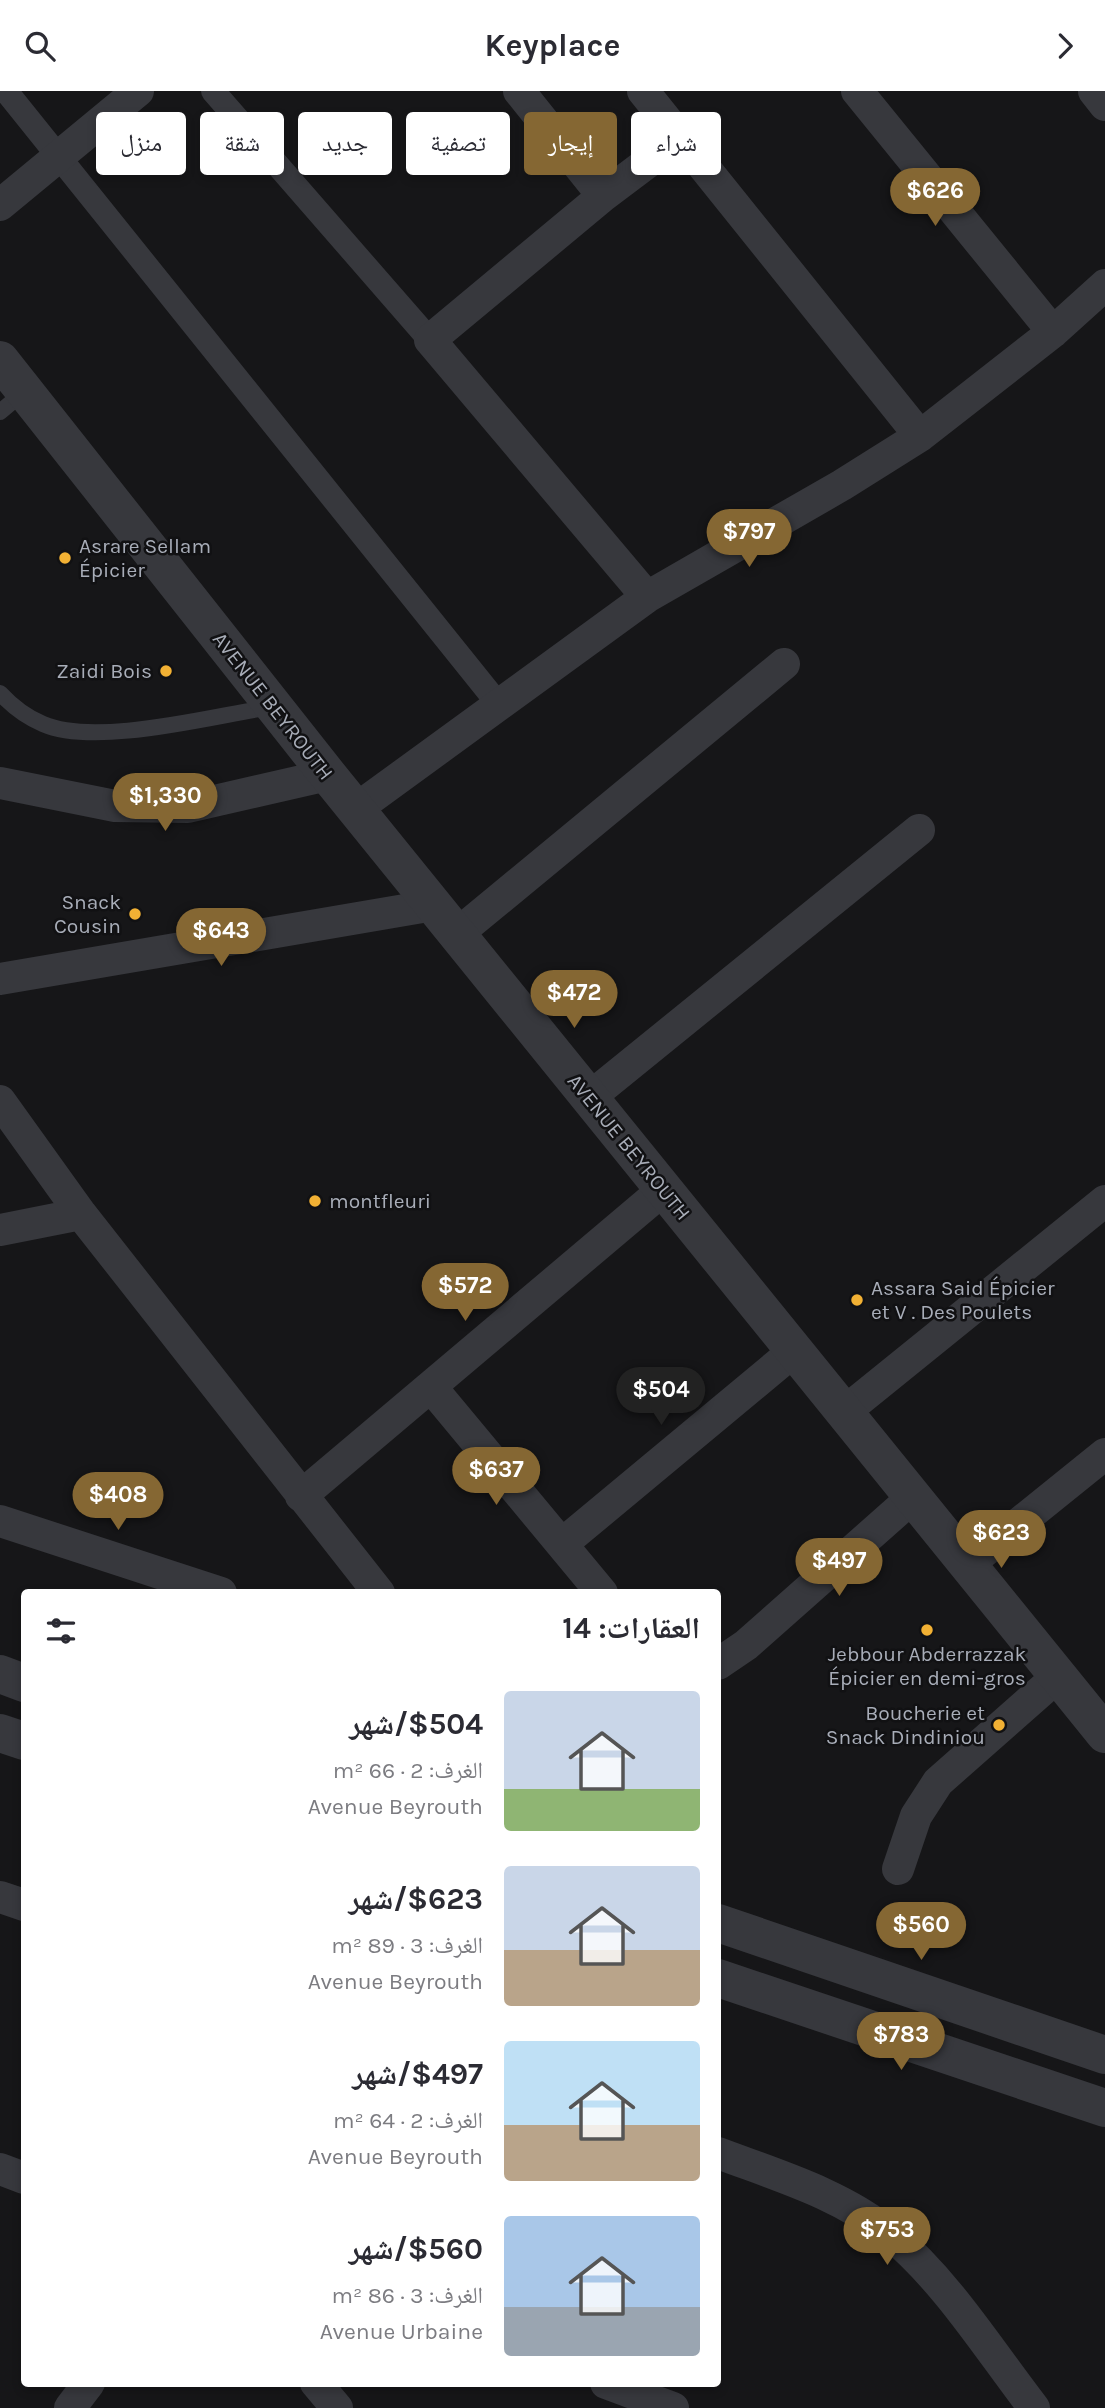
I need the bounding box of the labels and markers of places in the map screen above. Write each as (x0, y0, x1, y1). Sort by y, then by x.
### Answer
pin: $626 (894, 169, 976, 228)
pin: $797 (708, 510, 790, 569)
place label: Asrare Sellam Épicier (79, 534, 211, 582)
marker: Asrare Sellam Épicier (57, 550, 73, 566)
place label: Zaidi Bois (56, 659, 152, 683)
marker: Zaidi Bois (158, 663, 174, 679)
pin: $1,330 (108, 773, 222, 833)
place label: Snack Cousin (54, 890, 121, 938)
marker: Snack Cousin (127, 906, 143, 922)
pin: $643 (180, 909, 262, 968)
pin: $472 (533, 971, 615, 1030)
place label: montfleuri (329, 1189, 431, 1213)
marker: montfleuri (307, 1193, 323, 1209)
pin: $572 (424, 1263, 506, 1323)
place label: Assara Said Épicier et V . Des Poulets (871, 1276, 1055, 1324)
marker: Assara Said Épicier et V . Des Poulets (849, 1292, 865, 1308)
pin: $504 (620, 1367, 702, 1427)
pin: $637 (455, 1447, 537, 1507)
pin: $408 (77, 1473, 159, 1532)
pin: $623 (960, 1511, 1042, 1570)
pin: $497 (798, 1539, 880, 1598)
marker: Jebbour Abderrazzak Épicier en demi-gros (919, 1622, 935, 1638)
place label: Jebbour Abderrazzak Épicier en demi-gros (828, 1642, 1027, 1690)
place label: Boucherie et Snack Dindiniou (826, 1701, 985, 1749)
marker: Boucherie et Snack Dindiniou (991, 1717, 1007, 1733)
pin: $560 (880, 1903, 962, 1962)
pin: $783 (860, 2013, 942, 2072)
pin: $753 (846, 2207, 928, 2267)

